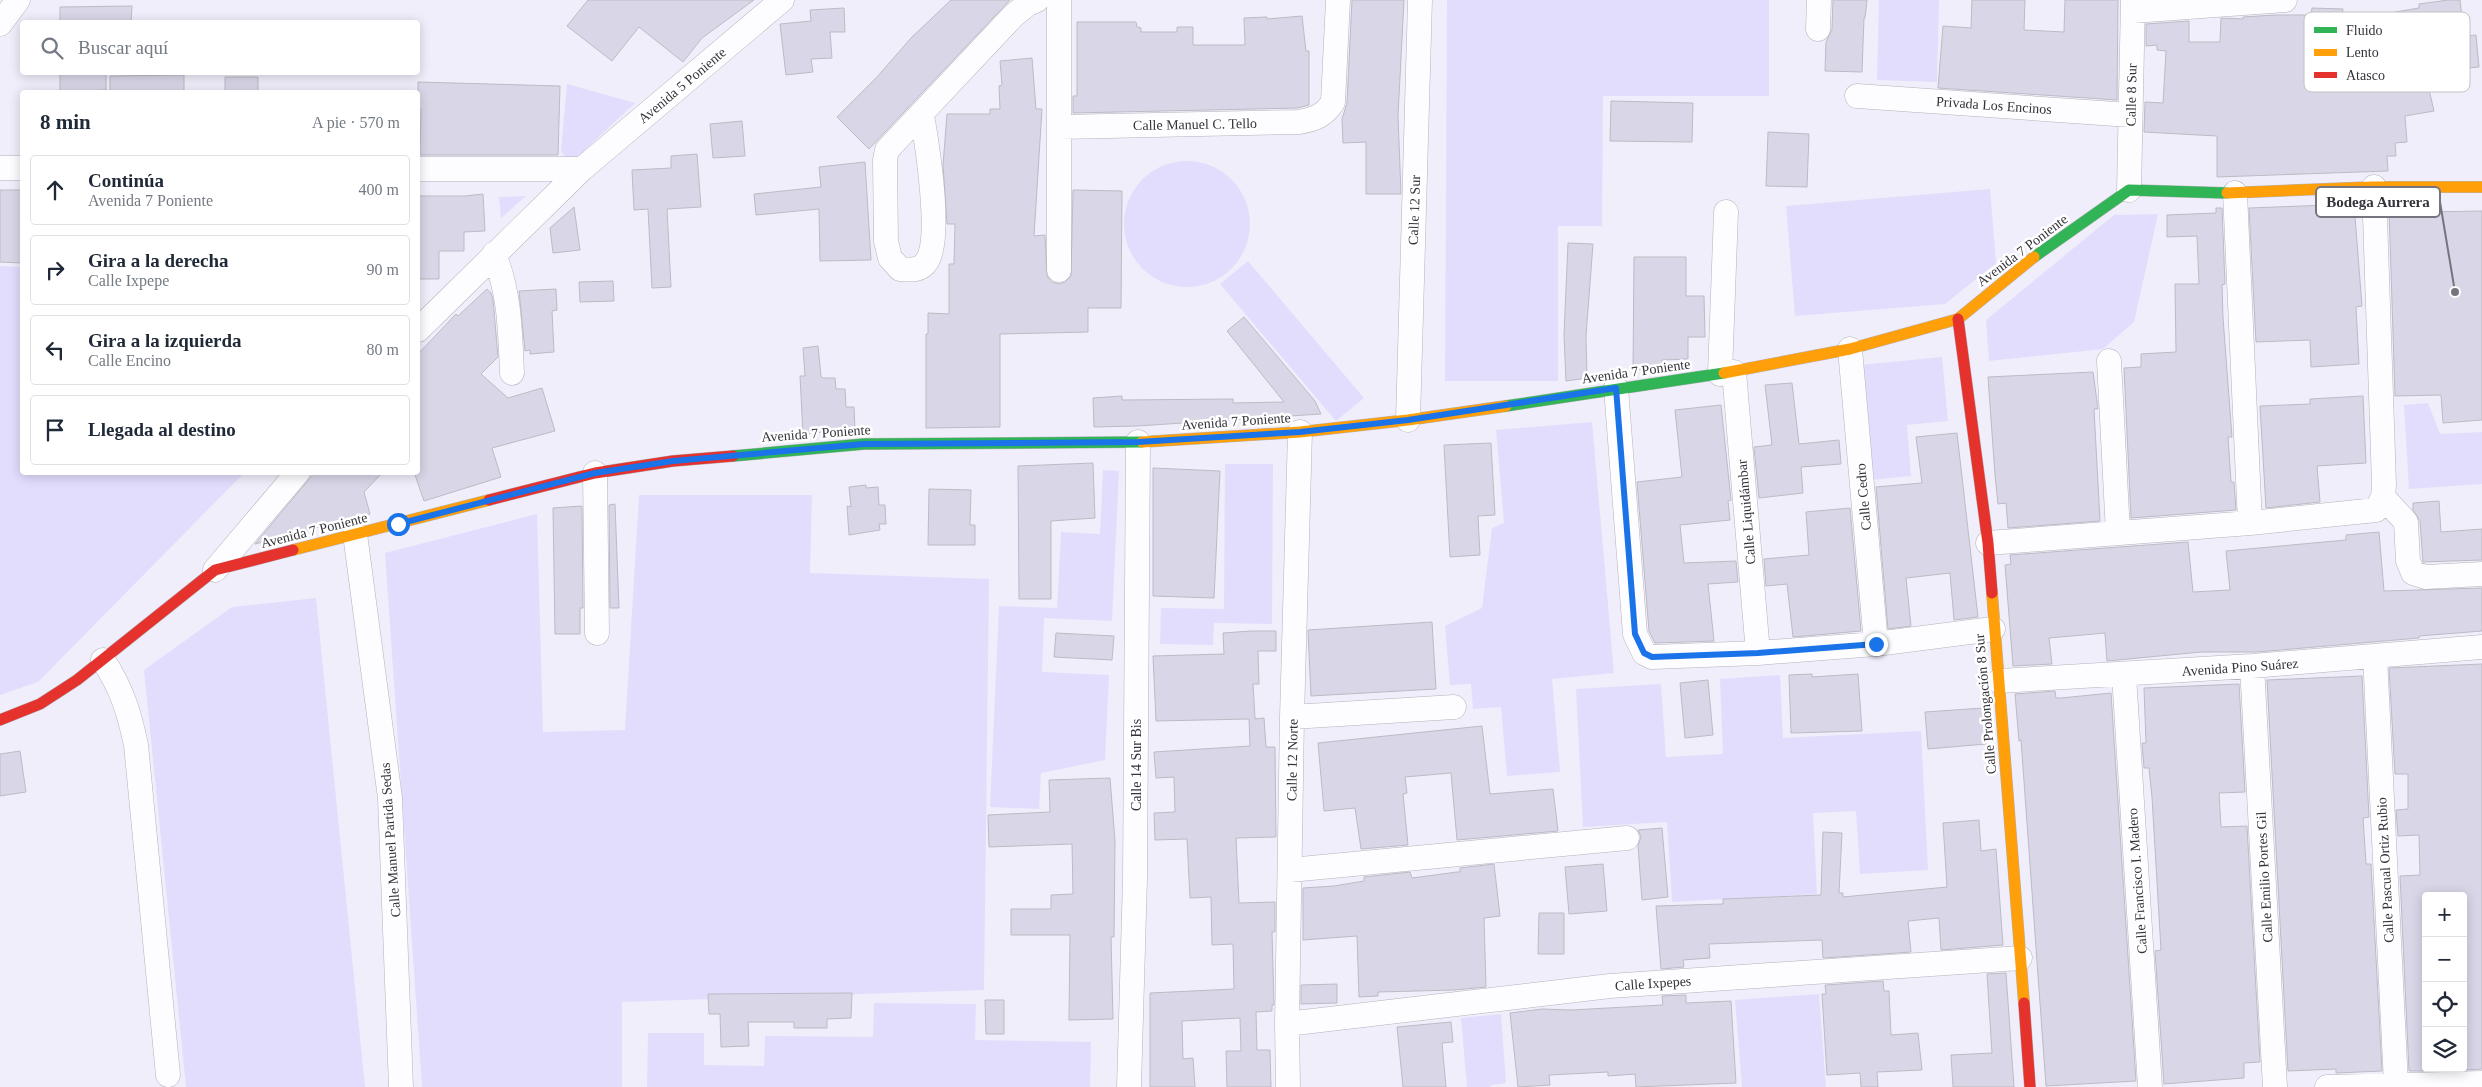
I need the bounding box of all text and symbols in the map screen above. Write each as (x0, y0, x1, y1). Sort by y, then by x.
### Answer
legend (2304, 12, 2470, 92)
search box (20, 20, 420, 75)
text: Fluido (2346, 23, 2383, 38)
icon: search (38, 34, 66, 62)
text: Buscar aquí (78, 37, 168, 58)
street label: Avenida 5 Poniente (636, 44, 729, 126)
text: Lento (2346, 45, 2379, 60)
street label: Calle 8 Sur (2123, 63, 2140, 127)
text: Atasco (2346, 68, 2385, 83)
street label: Privada Los Encinos (1936, 94, 2052, 117)
text: 8 min (40, 110, 91, 134)
text: A pie · 570 m (312, 114, 400, 131)
street label: Calle Manuel C. Tello (1133, 116, 1257, 133)
text: Continúa (88, 170, 164, 191)
street label: Calle 12 Sur (1406, 174, 1423, 245)
icon: ahead (41, 176, 69, 204)
text: 400 m (359, 181, 399, 198)
callout: Bodega Aurrera (2316, 187, 2440, 217)
text: Avenida 7 Poniente (88, 192, 213, 209)
text: Bodega Aurrera (2326, 194, 2430, 210)
street label: Avenida 7 Poniente (1974, 211, 2070, 289)
text: Gira a la derecha (88, 250, 229, 271)
icon: right (41, 256, 69, 284)
text: 90 m (367, 261, 399, 278)
text: Calle Ixpepe (88, 272, 169, 289)
text: Gira a la izquierda (88, 330, 242, 351)
icon: left (41, 336, 69, 364)
text: 80 m (367, 341, 399, 358)
text: Calle Encino (88, 352, 171, 369)
street label: Avenida 7 Poniente (1581, 356, 1691, 387)
street label: Avenida 7 Poniente (1181, 410, 1291, 433)
icon: arrive (41, 416, 69, 444)
text: Llegada al destino (88, 419, 236, 440)
street label: Avenida 7 Poniente (761, 422, 871, 445)
street label: Calle Liquidámbar (1734, 458, 1759, 565)
street label: Calle Cedro (1853, 463, 1874, 531)
street label: Avenida 7 Poniente (259, 510, 369, 551)
route start (387, 513, 410, 536)
route end (1865, 633, 1888, 656)
street label: Calle Prolongación 8 Sur (1972, 633, 1999, 775)
street label: Avenida Pino Suárez (2181, 656, 2299, 679)
street label: Calle 14 Sur Bis (1129, 719, 1144, 811)
street label: Calle 12 Norte (1284, 719, 1301, 801)
street label: Calle Manuel Partida Sedas (378, 762, 403, 918)
street label: Calle Pascual Ortiz Rubio (2374, 797, 2397, 943)
street label: Calle Francisco I. Madero (2125, 808, 2150, 954)
street label: Calle Emilio Portes Gil (2254, 811, 2275, 943)
map controls (2422, 892, 2467, 1072)
button: + (2422, 892, 2467, 937)
button: − (2422, 937, 2467, 982)
street label: Calle Ixpepes (1614, 973, 1692, 994)
button: locate (2422, 982, 2467, 1027)
button: layers (2422, 1027, 2467, 1072)

